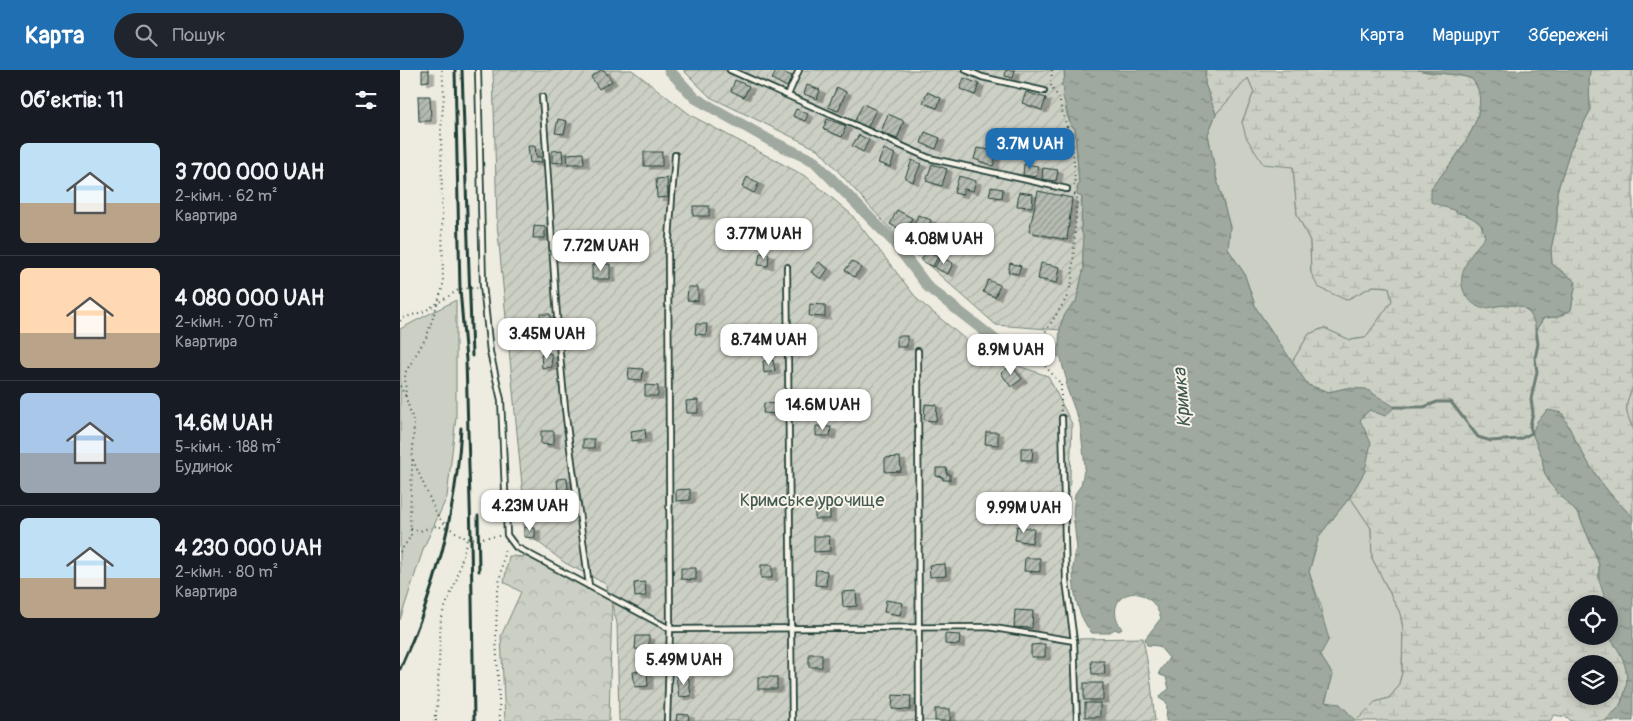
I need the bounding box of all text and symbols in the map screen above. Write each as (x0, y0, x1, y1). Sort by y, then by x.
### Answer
search box (114, 13, 464, 58)
text: Карта (25, 21, 84, 50)
icon: search (132, 21, 160, 49)
text: Пошук (172, 23, 225, 47)
text: Карта (1360, 24, 1404, 47)
text: Маршрут (1432, 24, 1500, 47)
text: Збережені (1528, 24, 1608, 47)
icon: filters (352, 86, 380, 114)
text: Об’єктів: 11 (20, 87, 124, 114)
pin: 3.7M UAH (978, 128, 1082, 170)
text: 3.7M UAH (997, 134, 1064, 154)
text: 3 700 000 UAH (175, 159, 324, 186)
icon: home (60, 163, 120, 223)
text: 2-кімн. · 62 m² (175, 186, 277, 206)
text: Квартира (175, 206, 237, 226)
pin: 3.77M UAH (707, 218, 821, 260)
pin: 4.08M UAH (887, 222, 1001, 265)
text: 3.77M UAH (726, 224, 802, 244)
text: 4.08M UAH (905, 229, 983, 249)
pin: 7.72M UAH (544, 230, 658, 272)
text: 7.72M UAH (563, 236, 639, 256)
text: 4 080 000 UAH (175, 285, 324, 312)
icon: home (60, 288, 120, 348)
text: 2-кімн. · 70 m² (175, 312, 279, 332)
pin: 3.45M UAH (490, 318, 604, 360)
text: 3.45M UAH (509, 324, 585, 344)
pin: 8.74M UAH (712, 324, 826, 366)
text: 8.74M UAH (731, 330, 807, 350)
text: Квартира (175, 332, 237, 352)
pin: 8.9M UAH (959, 334, 1063, 376)
text: 8.9M UAH (978, 340, 1044, 360)
water label: Кримка (1167, 366, 1197, 429)
pin: 14.6M UAH (766, 388, 880, 431)
text: 14.6M UAH (786, 395, 860, 415)
text: 14.6M UAH (175, 410, 273, 437)
icon: home (60, 413, 120, 473)
text: 5-кімн. · 188 m² (175, 437, 281, 457)
text: Будинок (175, 457, 233, 477)
park label: Кримське урочище (740, 489, 884, 512)
pin: 4.23M UAH (473, 490, 587, 532)
pin: 9.99M UAH (967, 492, 1081, 534)
text: 4.23M UAH (492, 496, 568, 516)
text: 9.99M UAH (987, 498, 1061, 518)
text: 4 230 000 UAH (175, 535, 322, 562)
icon: home (60, 538, 120, 598)
text: 2-кімн. · 80 m² (175, 562, 278, 582)
text: Квартира (175, 582, 237, 602)
map controls (1568, 595, 1618, 705)
button: locate (1568, 595, 1618, 645)
pin: 5.49M UAH (627, 644, 741, 686)
text: 5.49M UAH (646, 650, 722, 670)
button: layers (1568, 655, 1618, 705)

